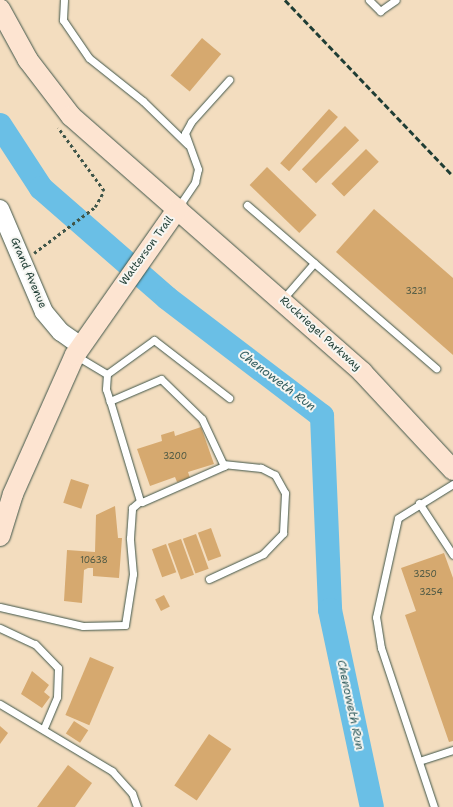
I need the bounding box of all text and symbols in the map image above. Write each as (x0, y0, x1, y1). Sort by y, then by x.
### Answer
street label: Watterson Trail (117, 214, 177, 288)
street label: Grand Avenue (7, 236, 49, 310)
house number: 3231 (405, 286, 427, 296)
street label: Ruckriegel Parkway (277, 294, 363, 374)
water label: Chenoweth Run (236, 348, 318, 414)
house number: 3200 (163, 451, 187, 461)
house number: 10638 (80, 555, 108, 565)
house number: 3250 (413, 569, 437, 579)
house number: 3254 (419, 587, 443, 597)
water label: Chenoweth Run (333, 659, 367, 751)

